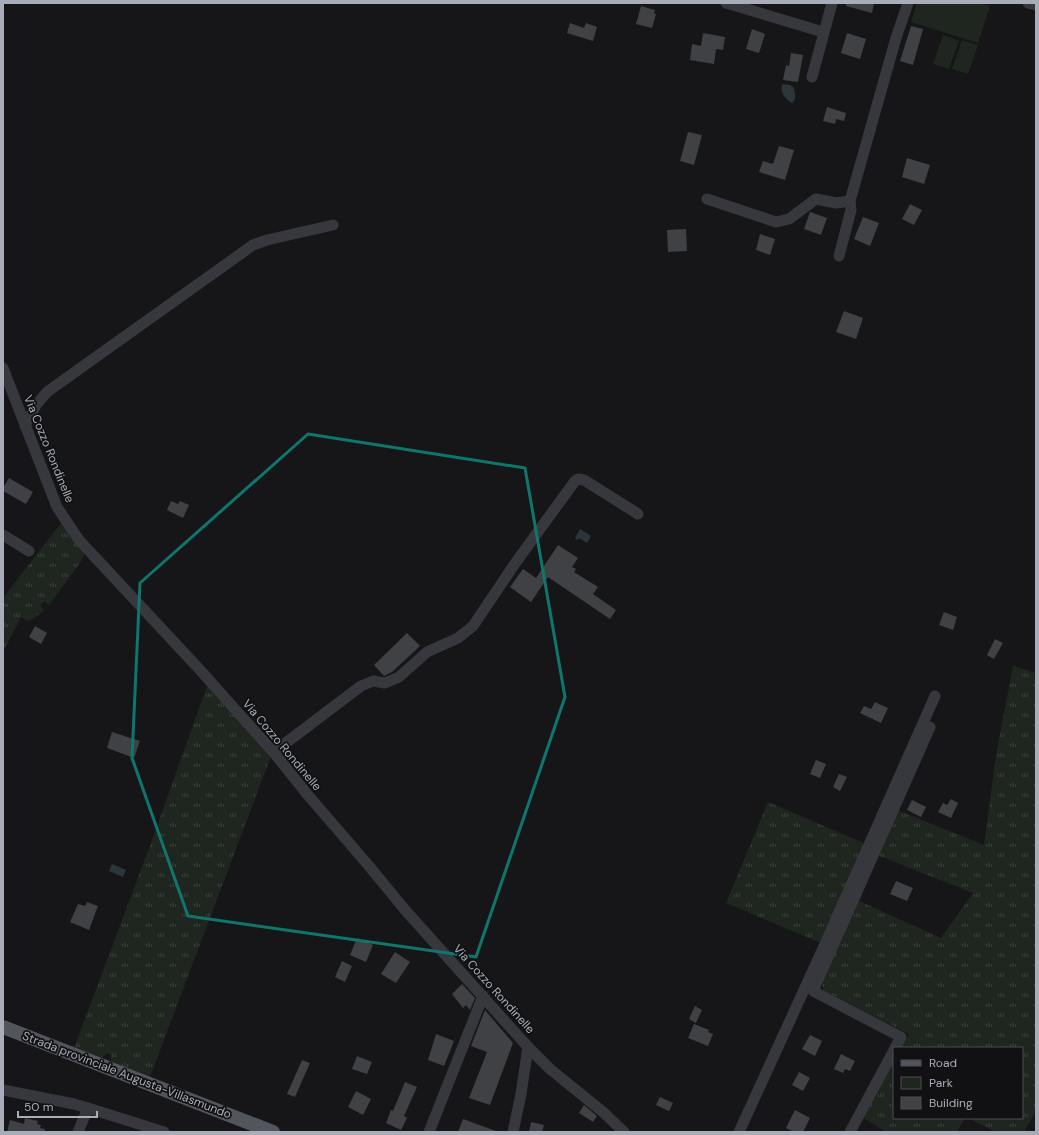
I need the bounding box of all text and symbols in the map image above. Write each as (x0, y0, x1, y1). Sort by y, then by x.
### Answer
street label: Via Cozzo Rondinelle (20, 393, 78, 505)
street label: Via Cozzo Rondinelle (239, 696, 325, 794)
street label: Via Cozzo Rondinelle (450, 941, 538, 1037)
street label: Strada provinciale Augusta-Villasmundo (20, 1028, 234, 1122)
legend (893, 1047, 1023, 1119)
text: Road (929, 1055, 957, 1071)
text: Park (929, 1075, 953, 1091)
scale bar (18, 1093, 97, 1119)
text: Building (929, 1095, 973, 1111)
text: 50 m (24, 1099, 53, 1115)

